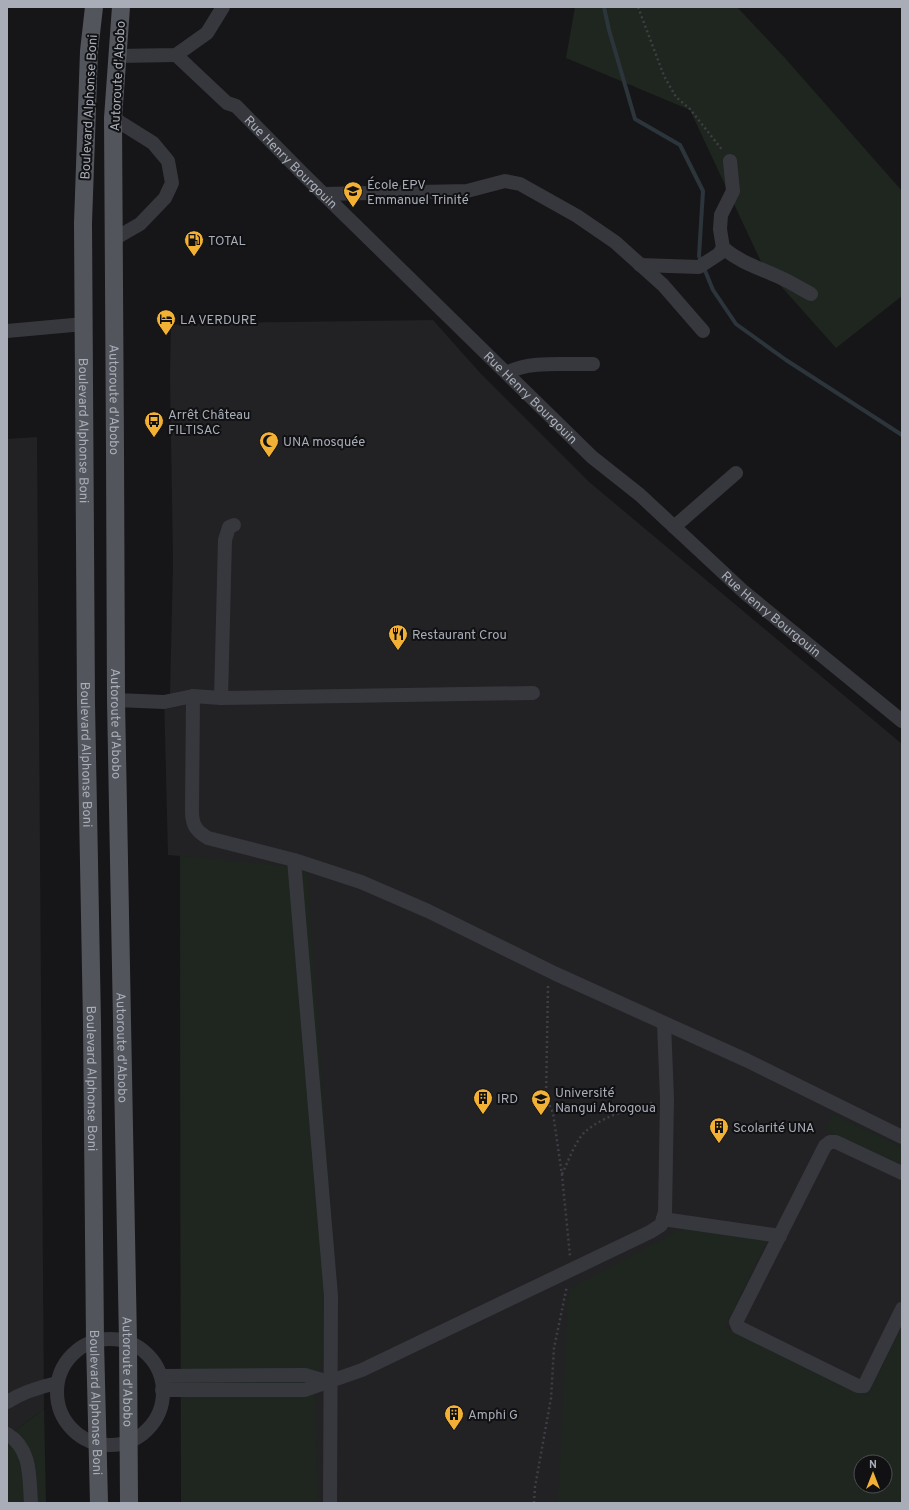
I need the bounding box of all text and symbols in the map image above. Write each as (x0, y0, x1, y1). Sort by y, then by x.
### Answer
street label: Autoroute d'Abobo (108, 20, 130, 132)
street label: Boulevard Alphonse Boni (78, 34, 102, 180)
street label: Rue Henry Bourgouin (240, 113, 340, 213)
place label: École EPV Emmanuel Trinité (367, 176, 469, 209)
school or university icon: École EPV Emmanuel Trinité (342, 180, 364, 208)
fuel station icon: TOTAL (183, 229, 205, 257)
place label: TOTAL (208, 234, 246, 250)
hotel icon: LA VERDURE (155, 308, 177, 336)
place label: LA VERDURE (180, 313, 257, 329)
street label: Autoroute d'Abobo (104, 344, 121, 455)
street label: Rue Henry Bourgouin (479, 349, 580, 448)
street label: Boulevard Alphonse Boni (74, 358, 91, 503)
place label: Arrêt Château FILTISAC (168, 408, 250, 439)
bus stop icon: Arrêt Château FILTISAC (143, 410, 165, 438)
mosque icon: UNA mosquée (258, 430, 280, 458)
place label: UNA mosquée (283, 435, 365, 451)
street label: Rue Henry Bourgouin (717, 569, 823, 662)
restaurant icon: Restaurant Crou (387, 623, 409, 651)
place label: Restaurant Crou (412, 628, 507, 644)
street label: Autoroute d'Abobo (106, 668, 123, 779)
street label: Boulevard Alphonse Boni (76, 682, 94, 828)
street label: Autoroute d'Abobo (111, 992, 130, 1103)
street label: Boulevard Alphonse Boni (82, 1006, 99, 1151)
place label: Université Nangui Abrogoua (555, 1086, 656, 1117)
building icon: IRD (472, 1087, 494, 1115)
school or university icon: Université Nangui Abrogoua (530, 1088, 552, 1116)
place label: IRD (497, 1092, 518, 1108)
building icon: Scolarité UNA (708, 1116, 730, 1144)
place label: Scolarité UNA (733, 1121, 815, 1137)
street label: Autoroute d'Abobo (118, 1316, 135, 1427)
street label: Boulevard Alphonse Boni (85, 1330, 104, 1476)
building icon: Amphi G (443, 1403, 465, 1431)
place label: Amphi G (468, 1408, 518, 1424)
north arrow (853, 1454, 893, 1494)
text: N (869, 1458, 877, 1472)

